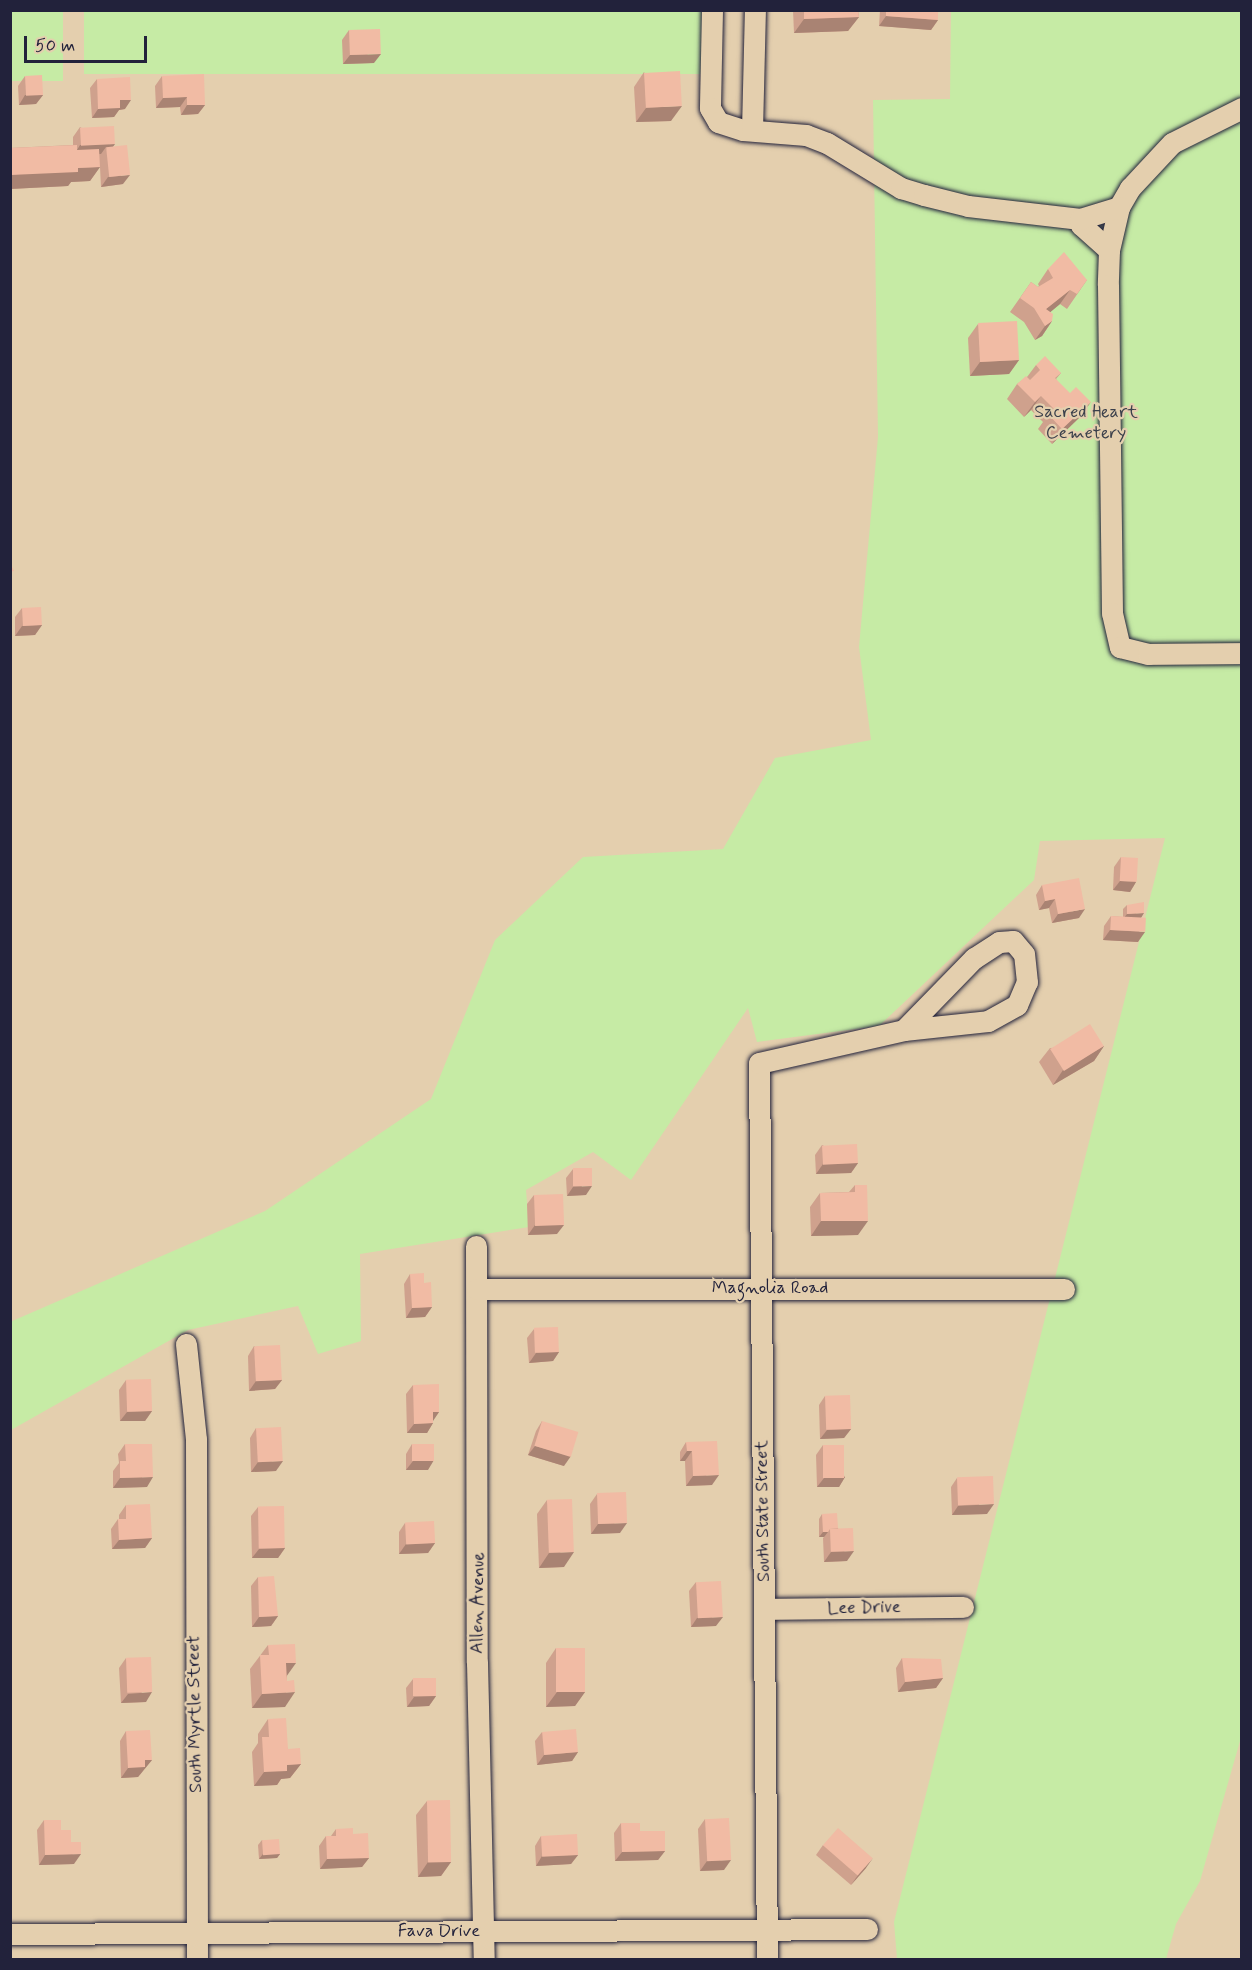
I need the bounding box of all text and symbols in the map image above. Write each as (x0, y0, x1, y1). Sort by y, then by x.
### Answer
scale bar (27, 24, 150, 62)
text: 50 m (35, 34, 75, 58)
park label: Sacred Heart Cemetery (1035, 402, 1137, 444)
street label: Magnolia Road (712, 1277, 828, 1299)
street label: South State Street (751, 1440, 775, 1582)
street label: Allen Avenue (466, 1550, 490, 1656)
street label: Lee Drive (828, 1597, 900, 1619)
street label: South Myrtle Street (183, 1635, 207, 1793)
street label: Fava Drive (399, 1920, 479, 1942)

